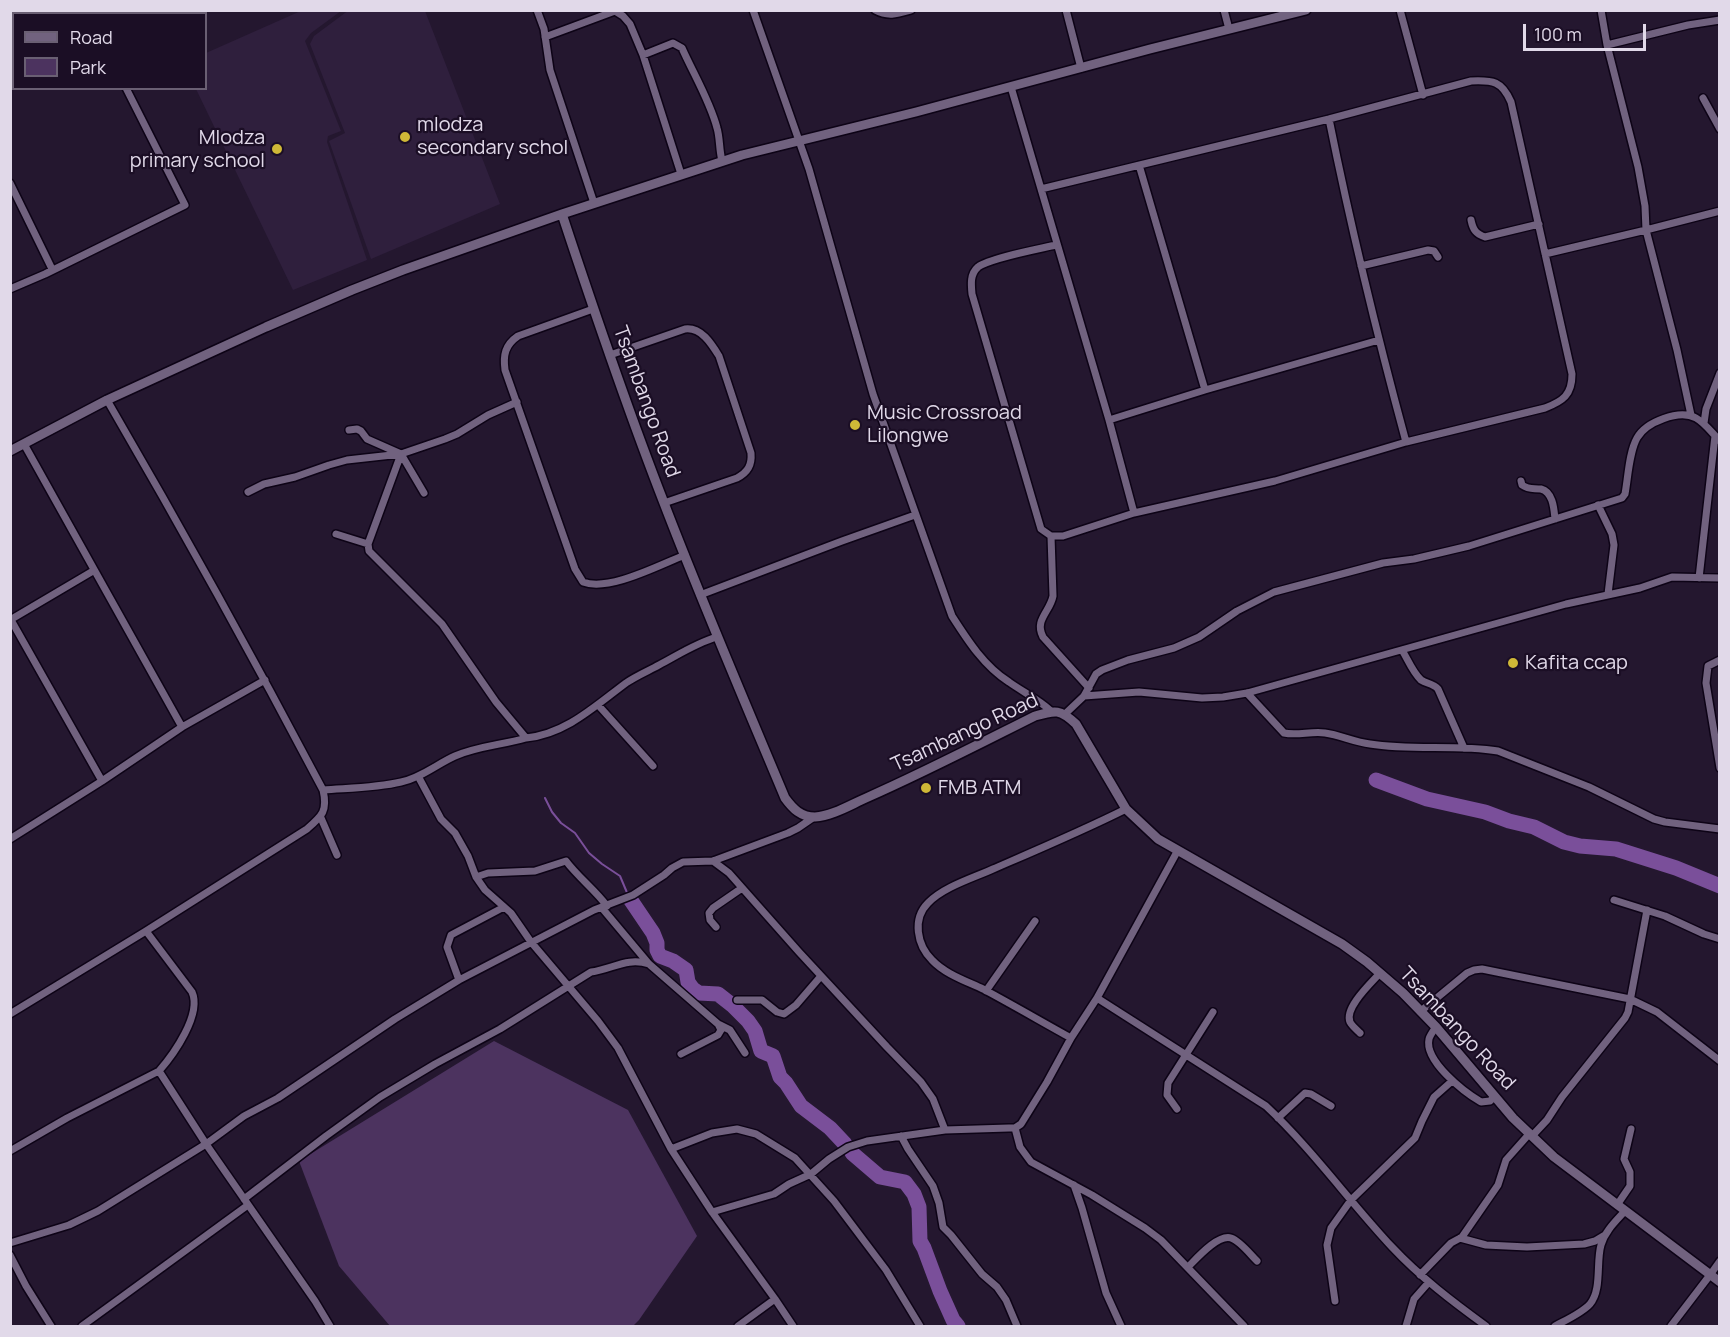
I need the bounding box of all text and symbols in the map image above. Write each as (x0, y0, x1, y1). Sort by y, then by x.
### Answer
legend (12, 12, 207, 90)
scale bar (1526, 12, 1649, 50)
text: 100 m (1534, 22, 1582, 46)
text: Road (70, 25, 113, 49)
text: Park (70, 55, 106, 79)
place label: mlodza secondary schol (417, 113, 568, 160)
place label: Mlodza primary school (130, 126, 265, 173)
marker: mlodza secondary schol (398, 130, 412, 144)
marker: Mlodza primary school (270, 142, 284, 156)
street label: Tsambango Road (607, 323, 685, 481)
place label: Music Crossroad Lilongwe (867, 401, 1022, 448)
marker: Music Crossroad Lilongwe (848, 418, 862, 432)
place label: Kafita ccap (1525, 651, 1628, 675)
marker: Kafita ccap (1506, 656, 1520, 670)
street label: Tsambango Road (888, 688, 1042, 778)
place label: FMB ATM (938, 776, 1021, 800)
marker: FMB ATM (919, 781, 933, 795)
street label: Tsambango Road (1394, 963, 1520, 1095)

